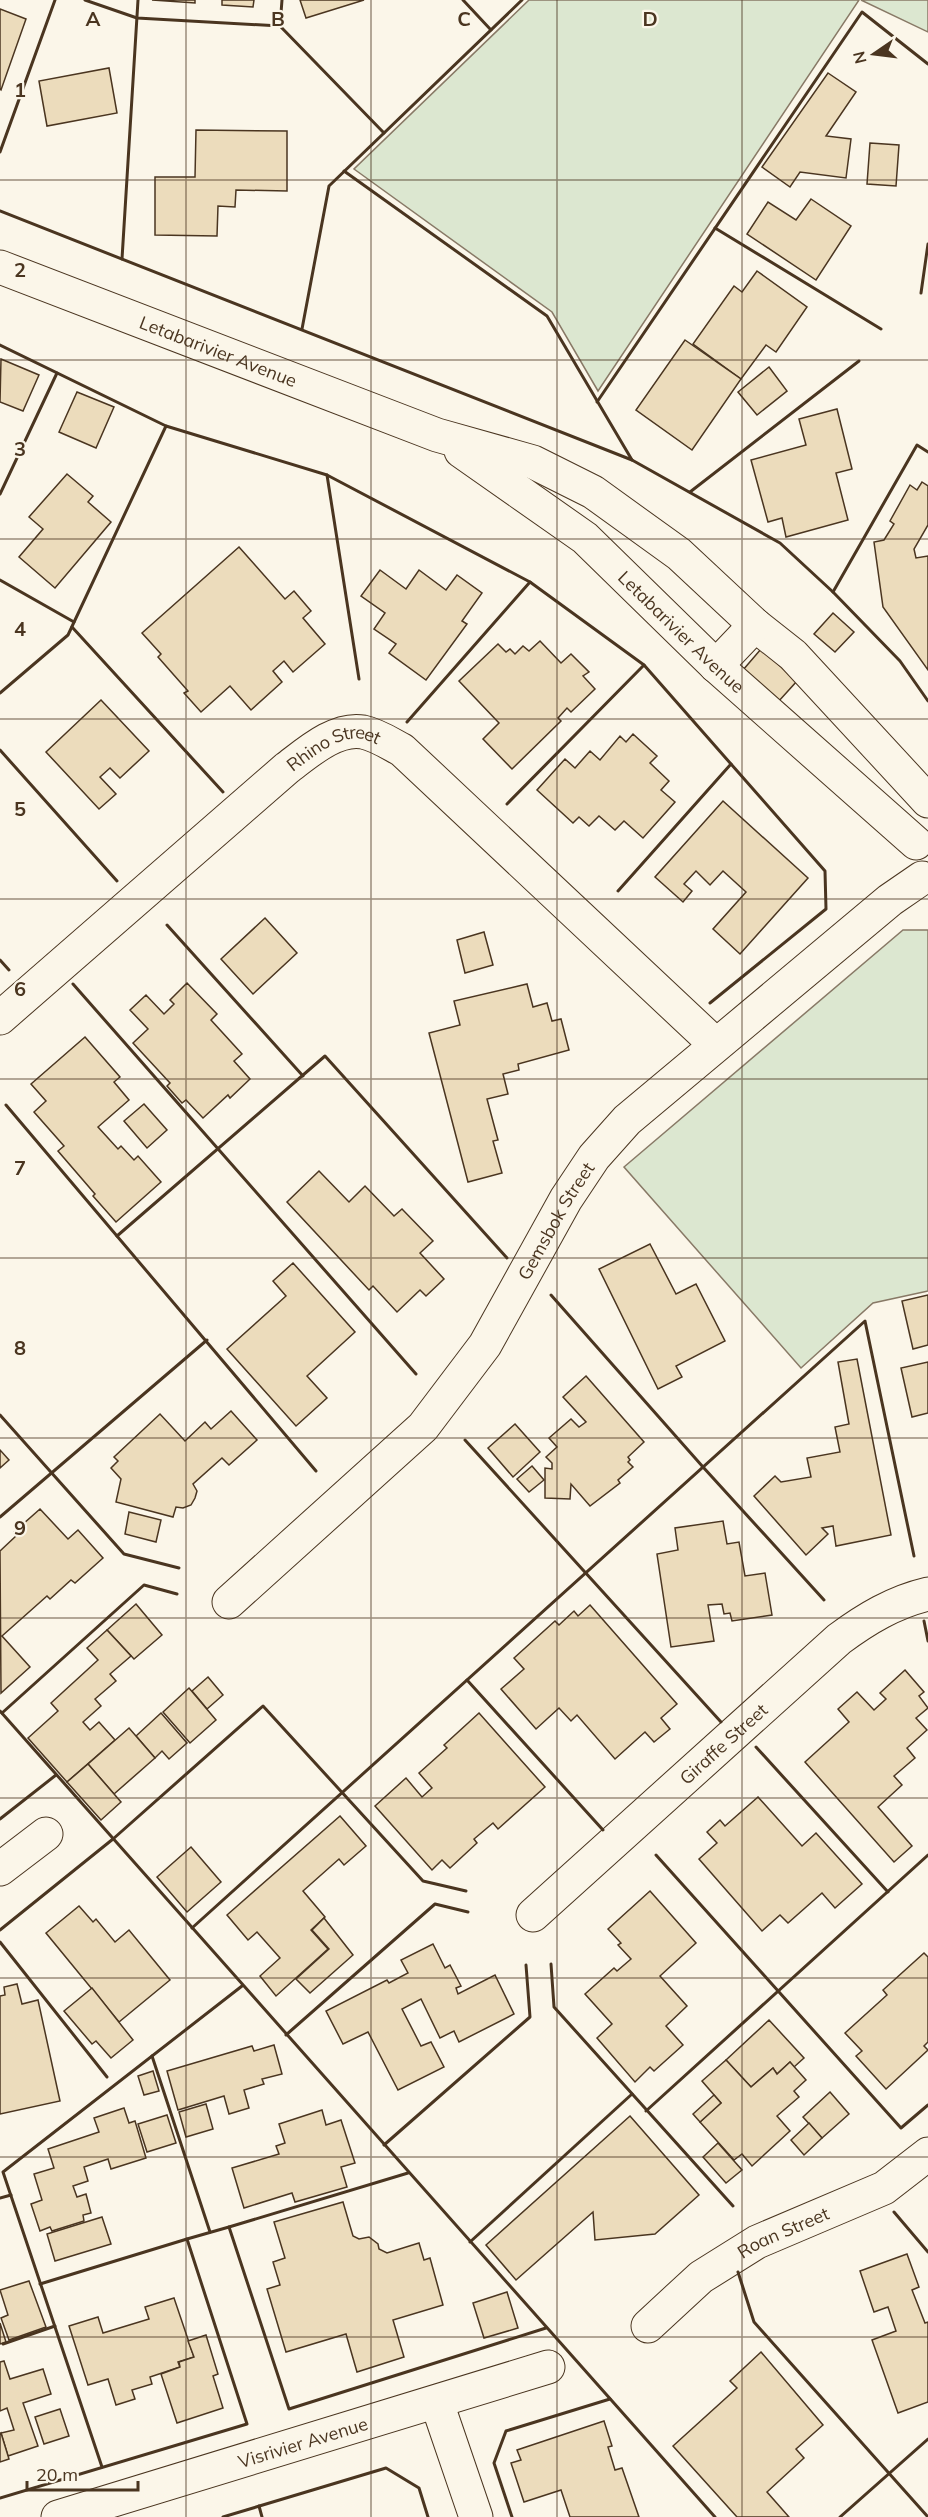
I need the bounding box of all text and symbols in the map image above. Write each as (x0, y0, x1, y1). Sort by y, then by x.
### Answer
text: A (86, 6, 101, 31)
text: B (271, 6, 285, 31)
text: C (457, 6, 471, 31)
text: D (642, 6, 658, 31)
north arrow (844, 24, 904, 84)
text: N (848, 49, 871, 66)
text: 1 (14, 77, 26, 102)
text: 2 (14, 257, 26, 282)
street label: Letabarivier Avenue (136, 310, 300, 392)
text: 3 (14, 436, 26, 461)
street label: Letabarivier Avenue (614, 566, 750, 698)
text: 4 (14, 616, 26, 641)
street label: Rhino Street (282, 720, 385, 776)
text: 5 (14, 796, 26, 821)
text: 6 (14, 976, 26, 1001)
text: 7 (14, 1155, 26, 1180)
street label: Gemsbok Street (512, 1157, 599, 1284)
text: 8 (14, 1335, 26, 1360)
text: 9 (14, 1515, 26, 1540)
street label: Giraffe Street (674, 1698, 772, 1789)
street label: Roan Street (733, 2201, 832, 2263)
street label: Visrivier Avenue (235, 2411, 370, 2473)
scale bar (27, 2454, 138, 2492)
text: 20 m (36, 2463, 78, 2486)

